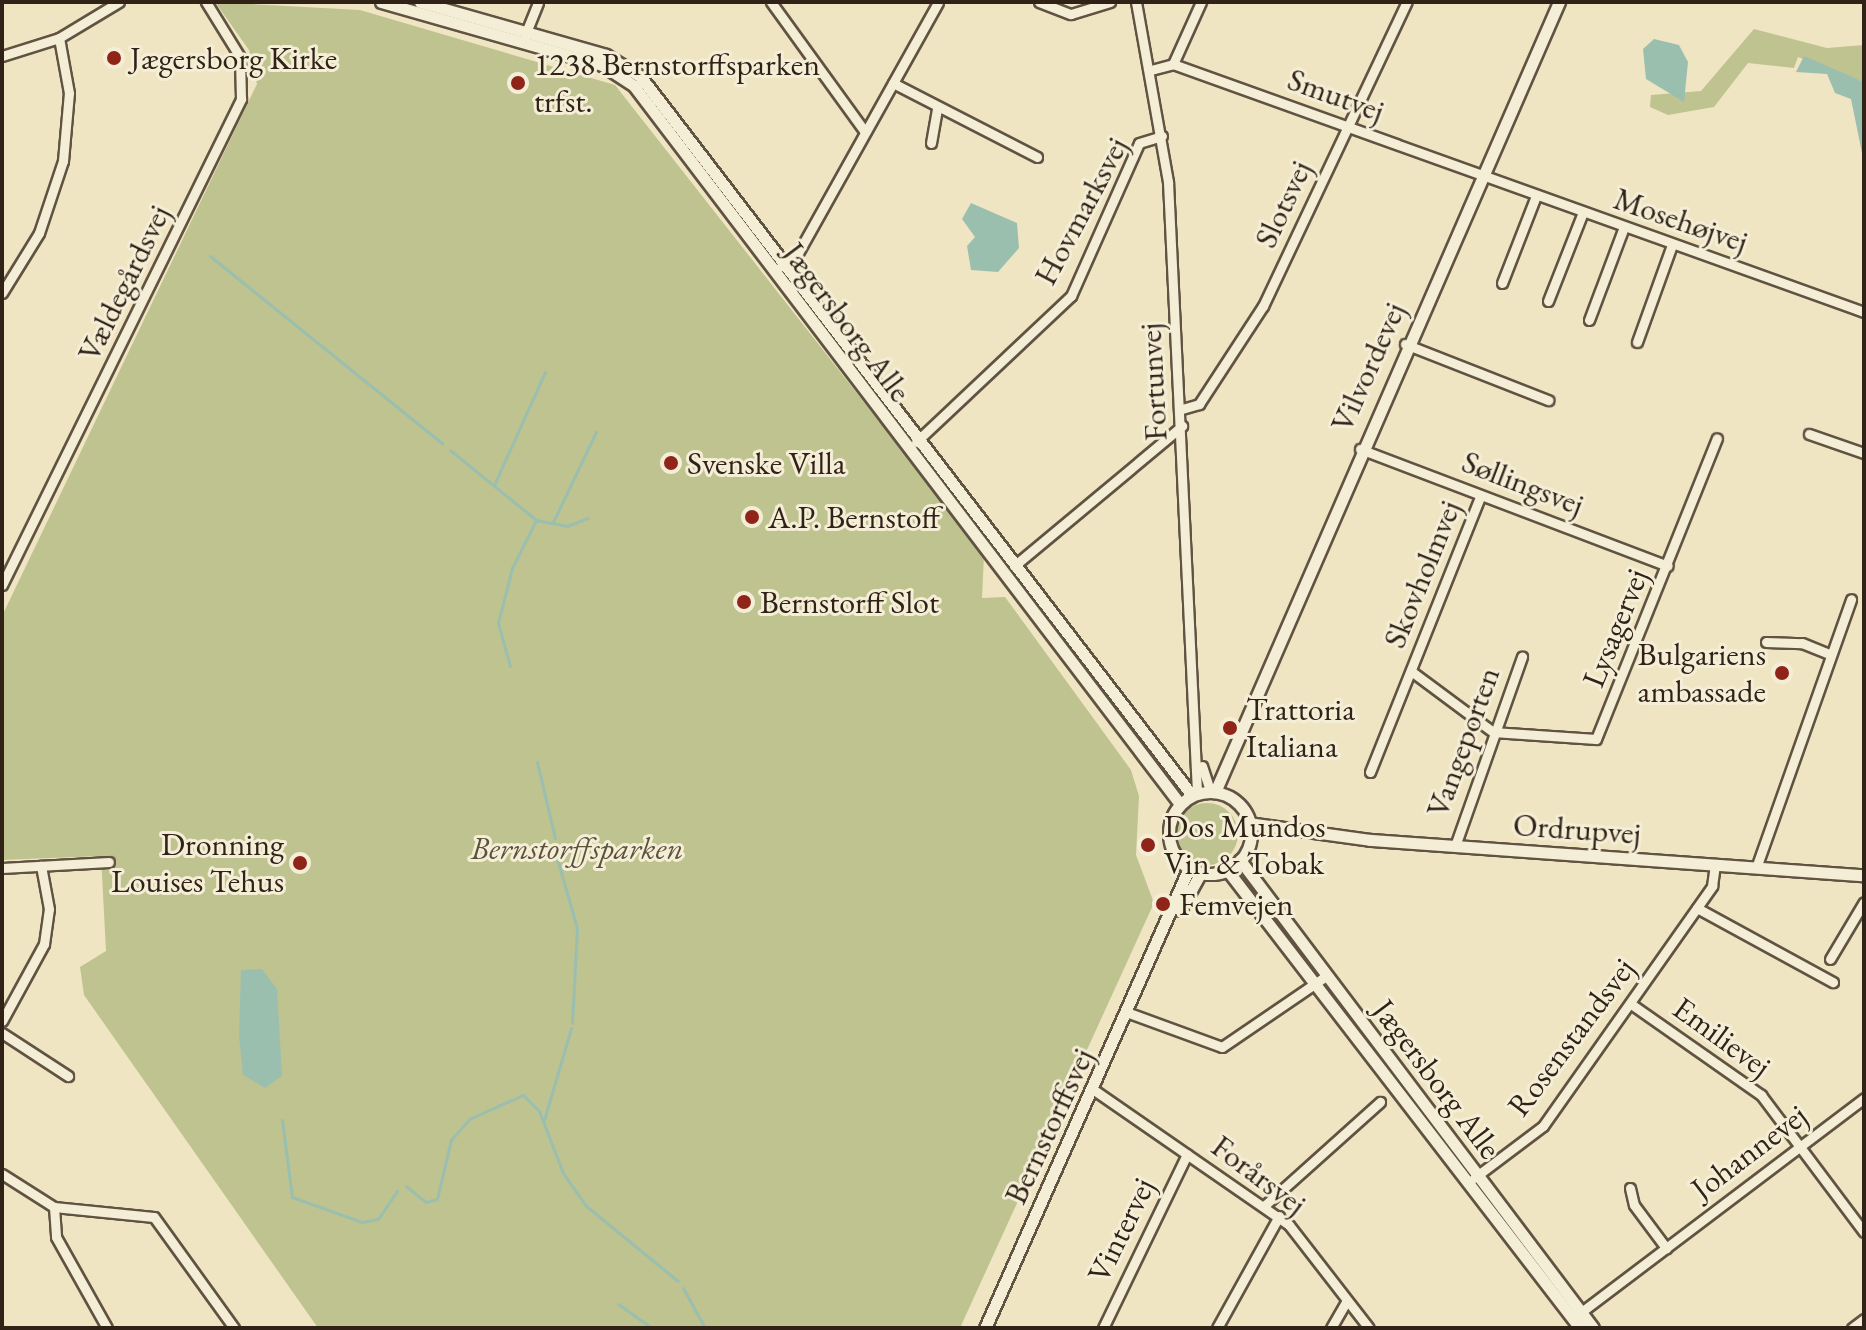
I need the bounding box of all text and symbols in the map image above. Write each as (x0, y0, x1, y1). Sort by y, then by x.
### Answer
place label: Jægersborg Kirke (130, 39, 337, 77)
place label: 1238 Bernstorffsparken trfst. (534, 46, 820, 121)
marker: Jægersborg Kirke (105, 49, 123, 67)
street label: Smutvej (1283, 60, 1389, 130)
marker: 1238 Bernstorffsparken trfst. (509, 74, 527, 92)
street label: Hovmarksvej (1026, 131, 1136, 291)
street label: Slotsvej (1246, 154, 1320, 254)
street label: Mosehøjvej (1609, 179, 1753, 261)
street label: Vældegårdsvej (70, 198, 178, 368)
street label: Jægersborg Alle (775, 235, 919, 409)
street label: Vilvordevej (1322, 296, 1414, 438)
street label: Fortunvej (1131, 322, 1175, 442)
street label: Søllingsvej (1457, 442, 1589, 524)
place label: Svenske Villa (687, 444, 846, 482)
marker: Svenske Villa (662, 454, 680, 472)
street label: Skovholmvej (1375, 495, 1469, 653)
place label: A.P. Bernstoff (768, 498, 940, 536)
marker: A.P. Bernstoff (743, 508, 761, 526)
street label: Lysagervej (1574, 563, 1656, 693)
place label: Bernstorff Slot (760, 583, 939, 621)
marker: Bernstorff Slot (735, 593, 753, 611)
place label: Bulgariens ambassade (1638, 636, 1766, 711)
street label: Vangeporten (1418, 662, 1508, 822)
marker: Bulgariens ambassade (1773, 664, 1791, 682)
place label: Trattoria Italiana (1246, 691, 1355, 766)
marker: Trattoria Italiana (1221, 719, 1239, 737)
street label: Ordrupvej (1512, 805, 1642, 853)
place label: Dos Mundos Vin & Tobak (1164, 808, 1326, 883)
place label: Dronning Louises Tehus (111, 826, 284, 901)
park label: Bernstorffsparken (471, 829, 683, 867)
marker: Dos Mundos Vin & Tobak (1139, 836, 1157, 854)
marker: Dronning Louises Tehus (291, 854, 309, 872)
place label: Femvejen (1179, 885, 1293, 923)
marker: Femvejen (1154, 895, 1172, 913)
street label: Rosenstandsvej (1499, 950, 1643, 1124)
street label: Emilievej (1666, 989, 1778, 1085)
street label: Jægersborg Alle (1365, 992, 1509, 1166)
street label: Bernstorffsvej (996, 1042, 1102, 1210)
street label: Johannevej (1684, 1096, 1814, 1208)
street label: Forårsvej (1204, 1127, 1314, 1223)
street label: Vintervej (1079, 1171, 1163, 1289)

